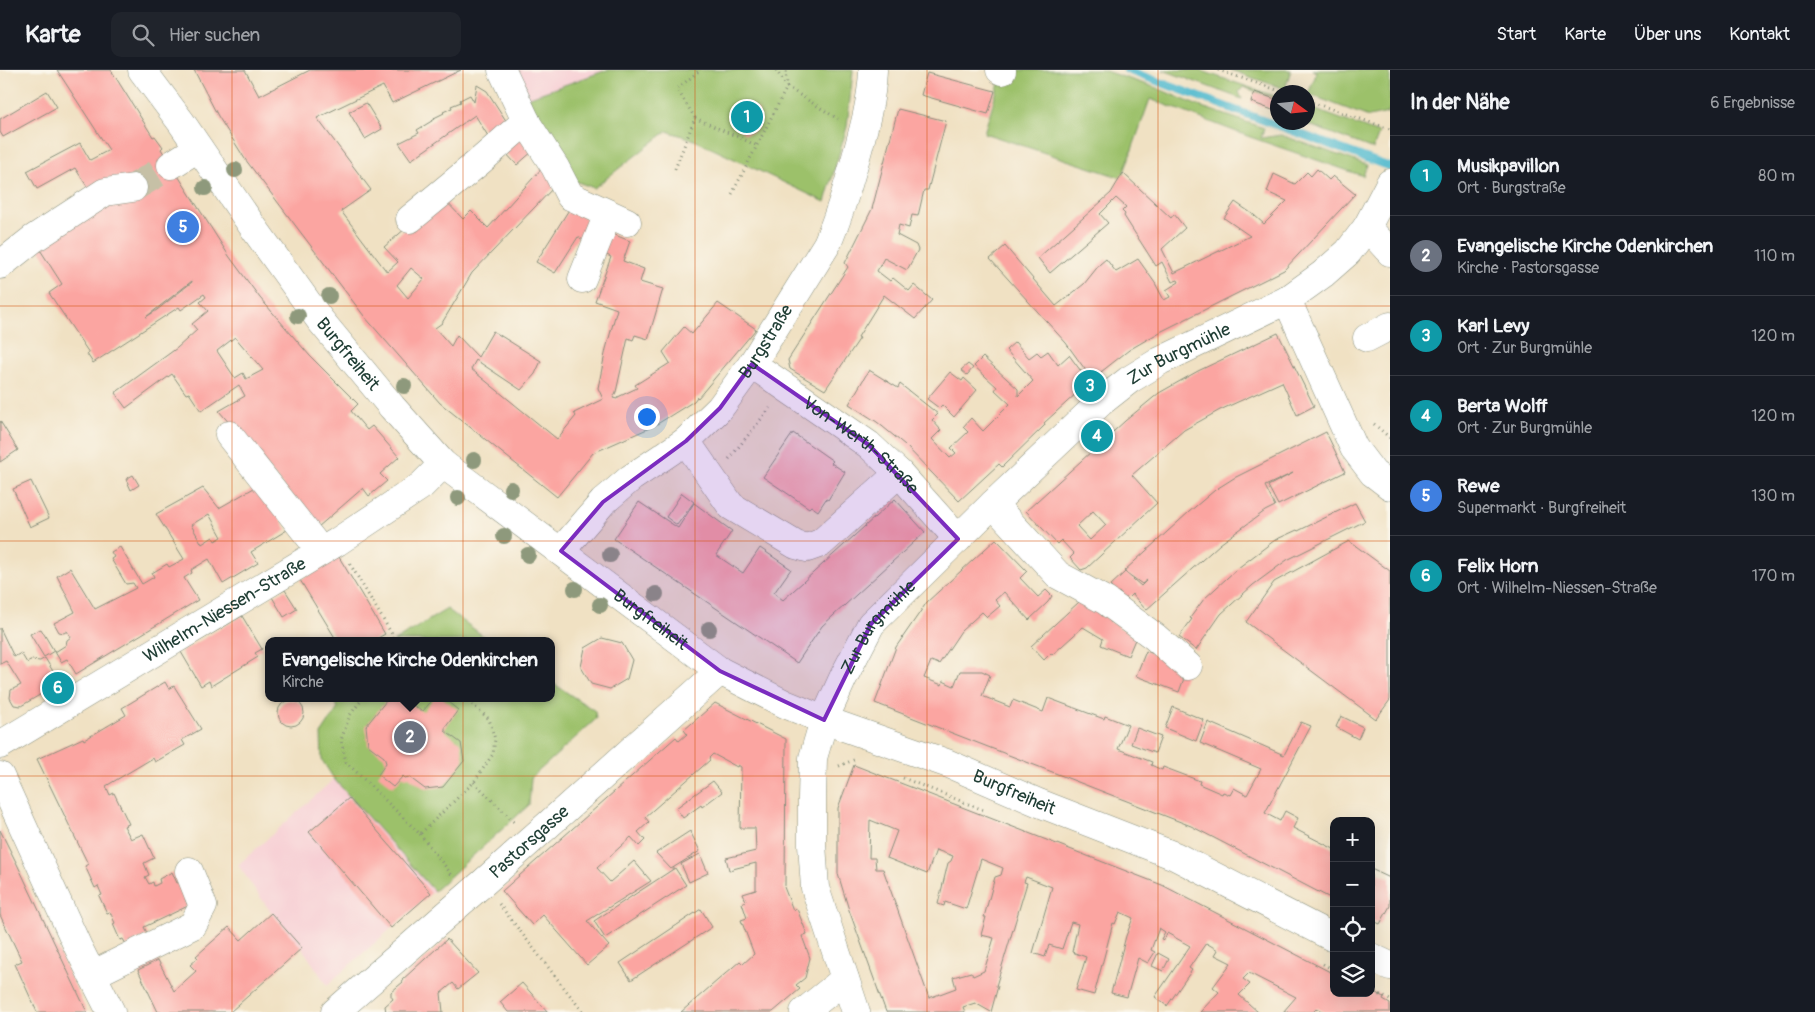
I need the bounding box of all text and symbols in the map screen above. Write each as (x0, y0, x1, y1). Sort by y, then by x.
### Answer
search box (111, 12, 461, 57)
text: Karte (25, 20, 81, 49)
icon: search (129, 21, 157, 49)
text: Hier suchen (169, 23, 260, 47)
text: Start (1496, 23, 1536, 46)
text: Karte (1564, 23, 1606, 46)
text: Über uns (1634, 23, 1701, 46)
text: Kontakt (1729, 23, 1790, 46)
north arrow (1270, 85, 1315, 130)
text: In der Nähe (1410, 89, 1510, 116)
text: 6 Ergebnisse (1710, 93, 1795, 113)
pin: 1 (731, 98, 763, 136)
text: Musikpavillon (1457, 154, 1560, 178)
text: 1 (1423, 166, 1429, 186)
text: 80 m (1758, 166, 1795, 186)
text: Ort · Burgstraße (1457, 178, 1566, 198)
pin: 5 (167, 208, 199, 246)
text: Evangelische Kirche Odenkirchen (1457, 234, 1713, 258)
text: 2 (1422, 246, 1430, 266)
text: 110 m (1754, 246, 1795, 266)
text: Kirche · Pastorsgasse (1457, 258, 1599, 278)
street label: Burgstraße (734, 300, 798, 383)
street label: Burgfreiheit (311, 313, 385, 396)
text: Karl Levy (1457, 314, 1529, 338)
street label: Zur Burgmühle (1123, 318, 1235, 390)
text: 3 (1422, 326, 1430, 346)
text: 120 m (1751, 326, 1795, 346)
text: Ort · Zur Burgmühle (1457, 338, 1592, 358)
pin: 3 (1074, 367, 1106, 405)
street label: Von-Werth-Straße (798, 392, 924, 499)
text: Berta Wolff (1457, 394, 1548, 418)
your location (634, 404, 660, 430)
text: 4 (1421, 406, 1431, 426)
text: 120 m (1751, 406, 1795, 426)
pin: 4 (1081, 417, 1113, 455)
text: Ort · Zur Burgmühle (1457, 418, 1592, 438)
text: Rewe (1457, 474, 1500, 498)
text: 5 (1422, 486, 1430, 506)
text: 130 m (1751, 486, 1795, 506)
text: Supermarkt · Burgfreiheit (1457, 498, 1626, 518)
street label: Wilhelm-Niessen-Straße (139, 552, 310, 668)
text: Felix Horn (1457, 554, 1539, 578)
text: 6 (1421, 566, 1431, 586)
text: 170 m (1752, 566, 1795, 586)
street label: Zur Burgmühle (836, 575, 921, 678)
text: Ort · Wilhelm-Niessen-Straße (1457, 578, 1657, 598)
street label: Burgfreiheit (609, 584, 693, 656)
popup (265, 637, 555, 702)
text: Evangelische Kirche Odenkirchen (282, 648, 538, 672)
pin: 6 (42, 669, 74, 707)
text: Kirche (282, 672, 324, 692)
pin: 2 (394, 718, 426, 756)
street label: Burgfreiheit (969, 765, 1060, 821)
street label: Pastorsgasse (485, 800, 574, 884)
map controls (1330, 817, 1375, 997)
button: + (1330, 817, 1375, 862)
button: − (1330, 862, 1375, 907)
button: locate (1330, 907, 1375, 952)
button: layers (1330, 952, 1375, 997)

